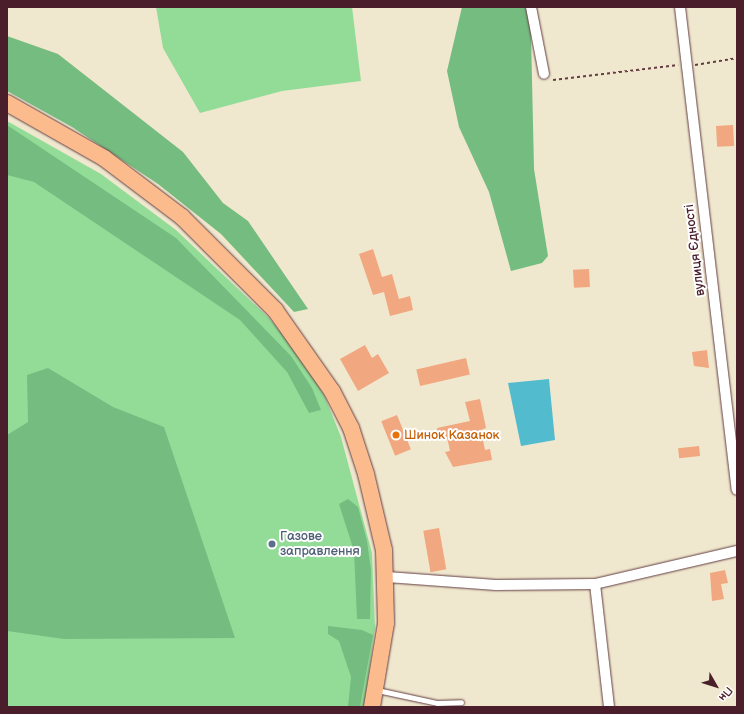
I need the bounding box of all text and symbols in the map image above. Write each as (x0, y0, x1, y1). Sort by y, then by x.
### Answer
street label: вулиця Єдності (682, 203, 708, 297)
place label: Шинок Казанок (404, 427, 499, 443)
marker: Шинок Казанок (391, 430, 401, 440)
place label: Газове заправлення (280, 529, 360, 560)
marker: Газове заправлення (267, 539, 277, 549)
north arrow (696, 666, 736, 706)
text: Пн (716, 684, 735, 704)

